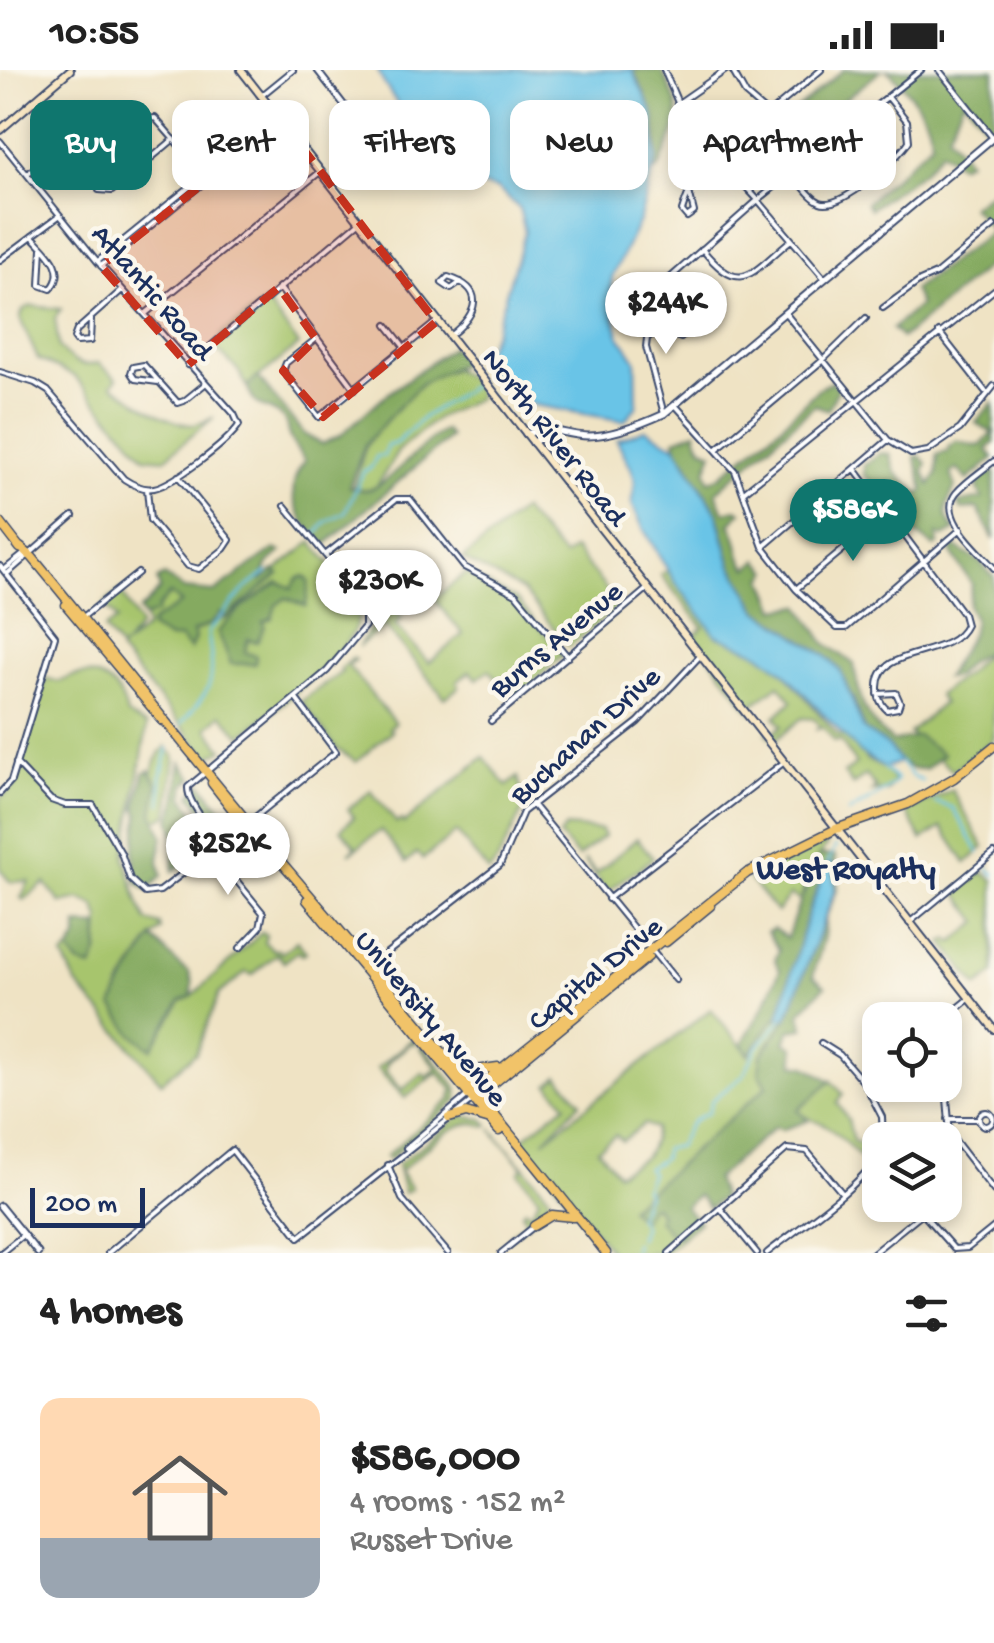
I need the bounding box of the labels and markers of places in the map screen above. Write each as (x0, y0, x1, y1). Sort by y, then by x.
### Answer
pin: $244K (596, 272, 736, 357)
pin: $586K (783, 479, 923, 564)
pin: $230K (309, 550, 449, 635)
pin: $252K (158, 813, 298, 898)

